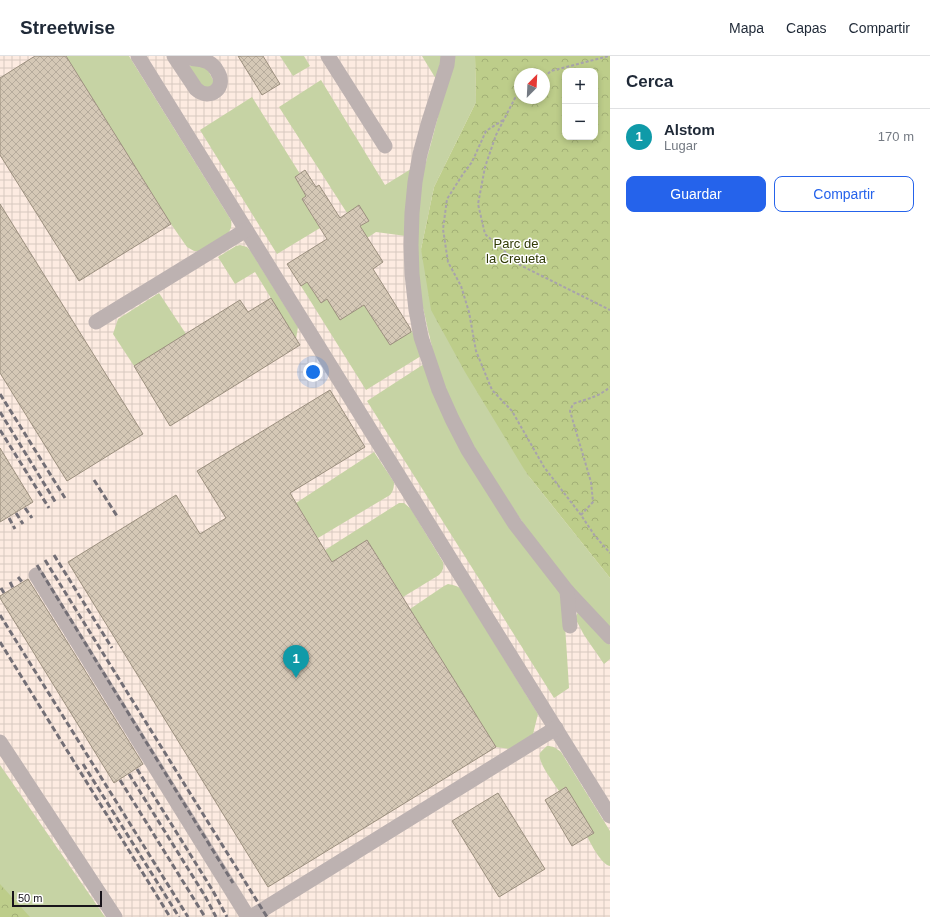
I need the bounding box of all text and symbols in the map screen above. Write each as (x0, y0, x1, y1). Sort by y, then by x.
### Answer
text: Streetwise (20, 17, 115, 38)
text: Mapa (729, 20, 764, 36)
text: Capas (786, 20, 827, 36)
text: Compartir (849, 20, 910, 36)
north arrow (514, 68, 550, 104)
map controls (562, 68, 598, 140)
button: + (562, 68, 598, 104)
text: Cerca (626, 72, 673, 91)
button: − (562, 104, 598, 140)
text: Alstom (664, 121, 715, 138)
text: 1 (635, 129, 643, 144)
text: 170 m (878, 129, 914, 144)
text: Lugar (664, 138, 697, 153)
button: Guardar (626, 176, 766, 212)
button: Compartir (774, 176, 914, 212)
park label: Parc de la Creueta (486, 236, 547, 266)
your location (303, 362, 323, 382)
pin: 1 (283, 645, 309, 678)
scale bar (12, 889, 102, 908)
text: 50 m (18, 892, 42, 904)

